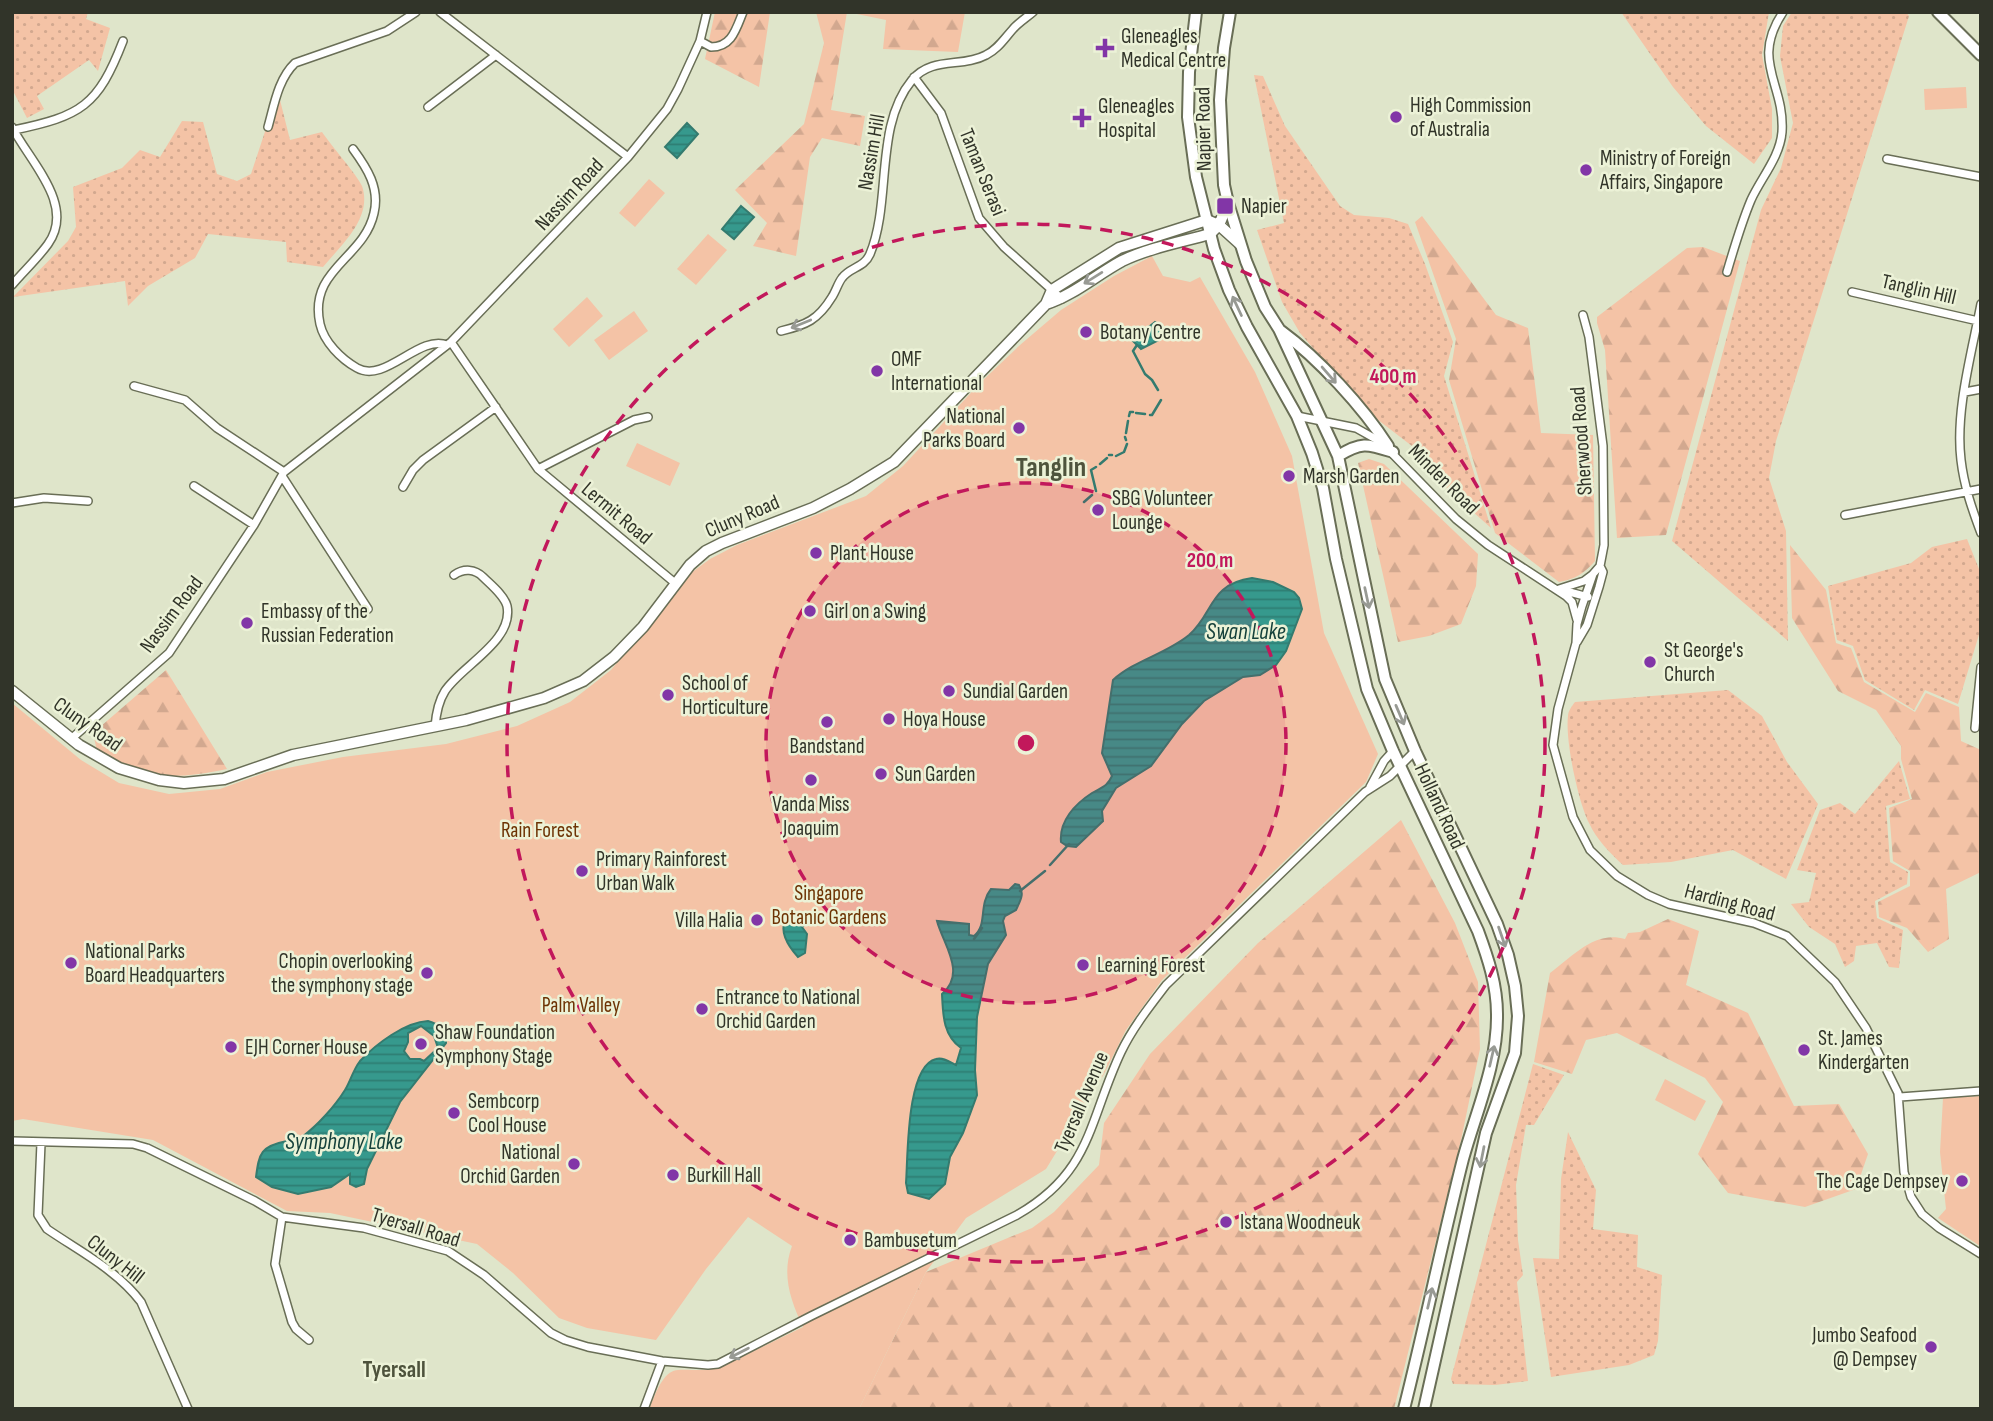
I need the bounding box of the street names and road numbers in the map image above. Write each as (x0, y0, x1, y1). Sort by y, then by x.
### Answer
street label: Napier Road (1190, 87, 1217, 171)
street label: Nassim Hill (853, 112, 890, 192)
street label: Taman Serasi (954, 125, 1011, 219)
street label: Nassim Road (530, 153, 609, 236)
street label: Tanglin Hill (1879, 269, 1959, 310)
street label: Sherwood Road (1565, 386, 1598, 496)
street label: Minden Road (1403, 439, 1484, 520)
street label: Lermit Road (576, 477, 657, 550)
street label: Cluny Road (701, 490, 783, 543)
street label: Nassim Road (135, 571, 208, 658)
street label: Cluny Road (49, 692, 127, 757)
street label: Holland Road (1409, 760, 1470, 853)
street label: Harding Road (1682, 878, 1778, 927)
street label: Tyersall Avenue (1049, 1048, 1114, 1157)
street label: Tyersall Road (368, 1202, 463, 1253)
street label: Cluny Hill (82, 1229, 149, 1289)

